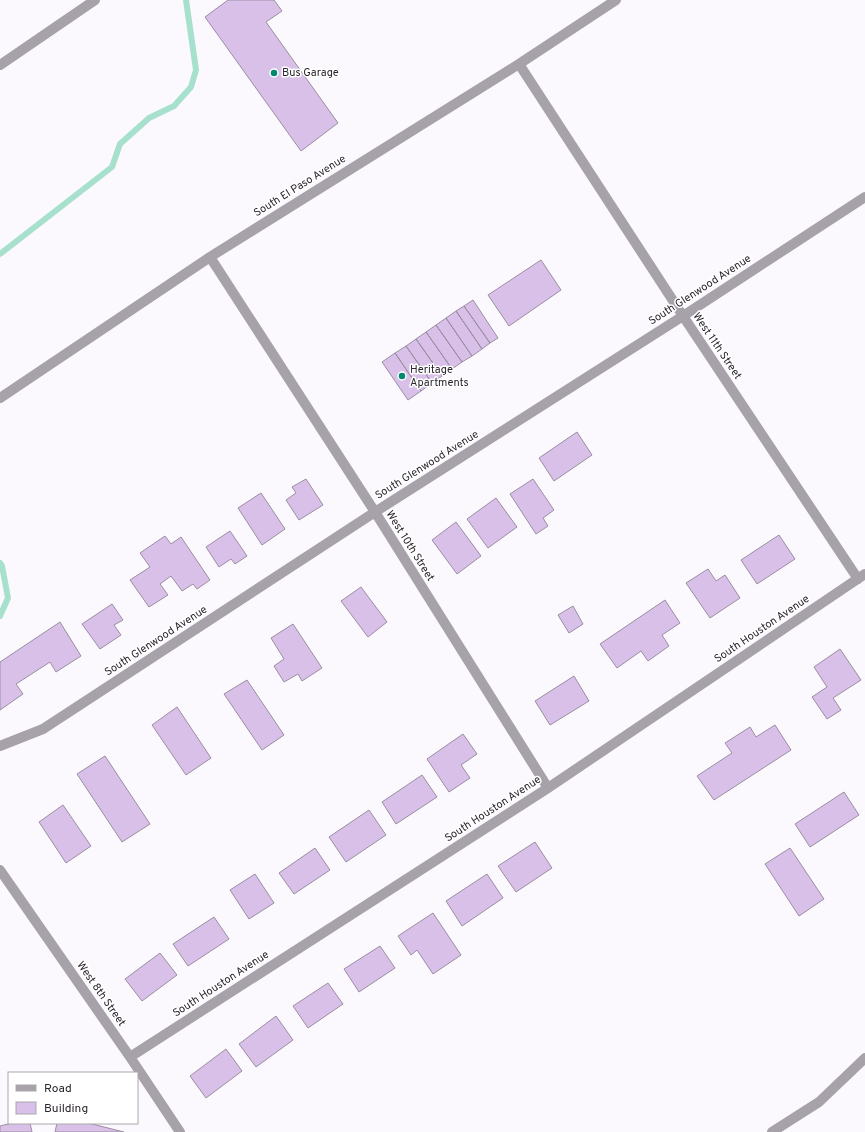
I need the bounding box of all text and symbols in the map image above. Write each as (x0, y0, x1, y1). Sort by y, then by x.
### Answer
place label: Bus Garage (282, 66, 339, 80)
marker: Bus Garage (269, 68, 279, 78)
street label: South El Paso Avenue (251, 152, 349, 220)
street label: South Glenwood Avenue (646, 252, 754, 328)
street label: West 11th Street (689, 310, 745, 382)
place label: Heritage Apartments (410, 363, 469, 390)
marker: Heritage Apartments (397, 371, 407, 381)
street label: South Glenwood Avenue (373, 427, 481, 503)
street label: West 10th Street (383, 508, 437, 584)
street label: South Houston Avenue (712, 592, 812, 666)
street label: South Glenwood Avenue (102, 603, 210, 679)
street label: South Houston Avenue (442, 773, 544, 845)
street label: South Houston Avenue (170, 948, 272, 1020)
street label: West 8th Street (73, 959, 129, 1029)
legend (8, 1072, 138, 1124)
text: Road (44, 1081, 72, 1097)
text: Building (44, 1101, 88, 1117)

